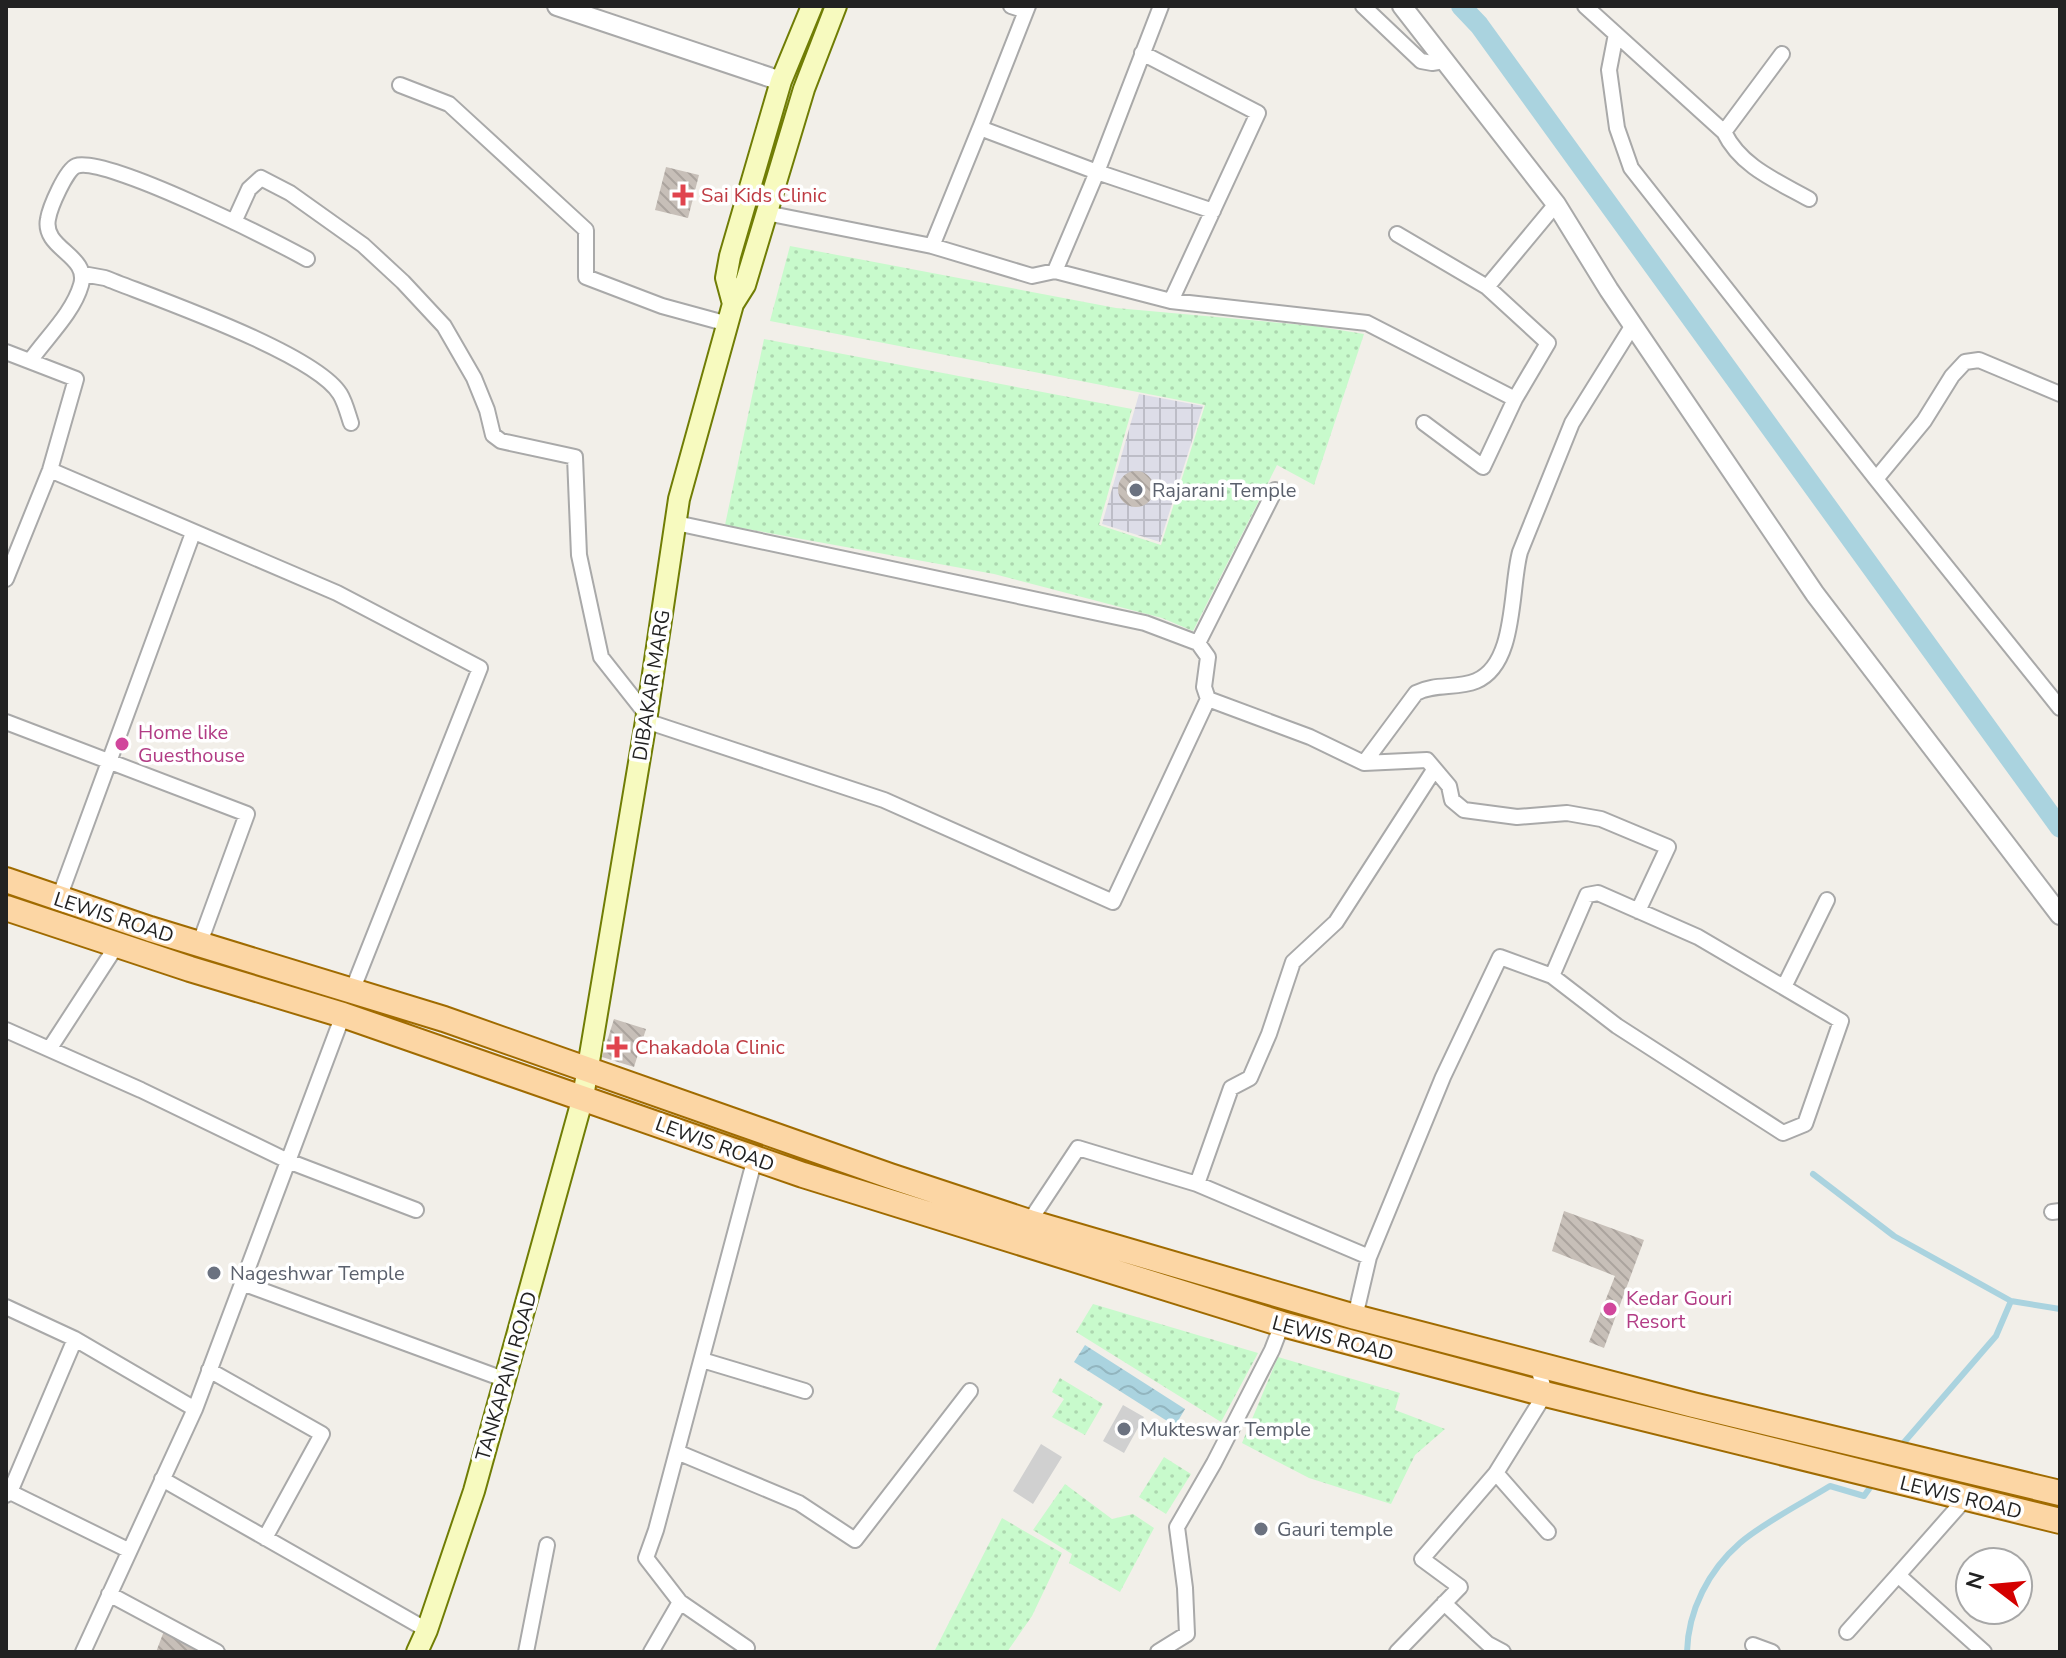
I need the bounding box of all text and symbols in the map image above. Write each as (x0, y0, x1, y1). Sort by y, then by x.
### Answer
place label: Sai Kids Clinic (701, 182, 827, 209)
marker: Sai Kids Clinic (672, 184, 694, 206)
place label: Rajarani Temple (1152, 477, 1296, 504)
marker: Rajarani Temple (1127, 481, 1145, 499)
street label: DIBAKAR MARG (626, 608, 677, 762)
place label: Home like Guesthouse (138, 719, 245, 769)
marker: Home like Guesthouse (113, 735, 131, 753)
street label: LEWIS ROAD (50, 885, 177, 950)
place label: Chakadola Clinic (635, 1034, 785, 1061)
marker: Chakadola Clinic (606, 1036, 628, 1058)
street label: LEWIS ROAD (652, 1110, 778, 1178)
place label: Nageshwar Temple (230, 1260, 405, 1287)
marker: Nageshwar Temple (205, 1264, 223, 1282)
place label: Kedar Gouri Resort (1626, 1285, 1732, 1335)
street label: TANKAPANI ROAD (469, 1288, 544, 1464)
marker: Kedar Gouri Resort (1601, 1300, 1619, 1318)
street label: LEWIS ROAD (1269, 1309, 1397, 1368)
place label: Mukteswar Temple (1140, 1416, 1311, 1443)
marker: Mukteswar Temple (1115, 1420, 1133, 1438)
street label: LEWIS ROAD (1897, 1469, 2025, 1526)
place label: Gauri temple (1277, 1516, 1393, 1543)
marker: Gauri temple (1252, 1520, 1270, 1538)
north arrow (1954, 1546, 2034, 1626)
text: N (1959, 1569, 1992, 1593)

